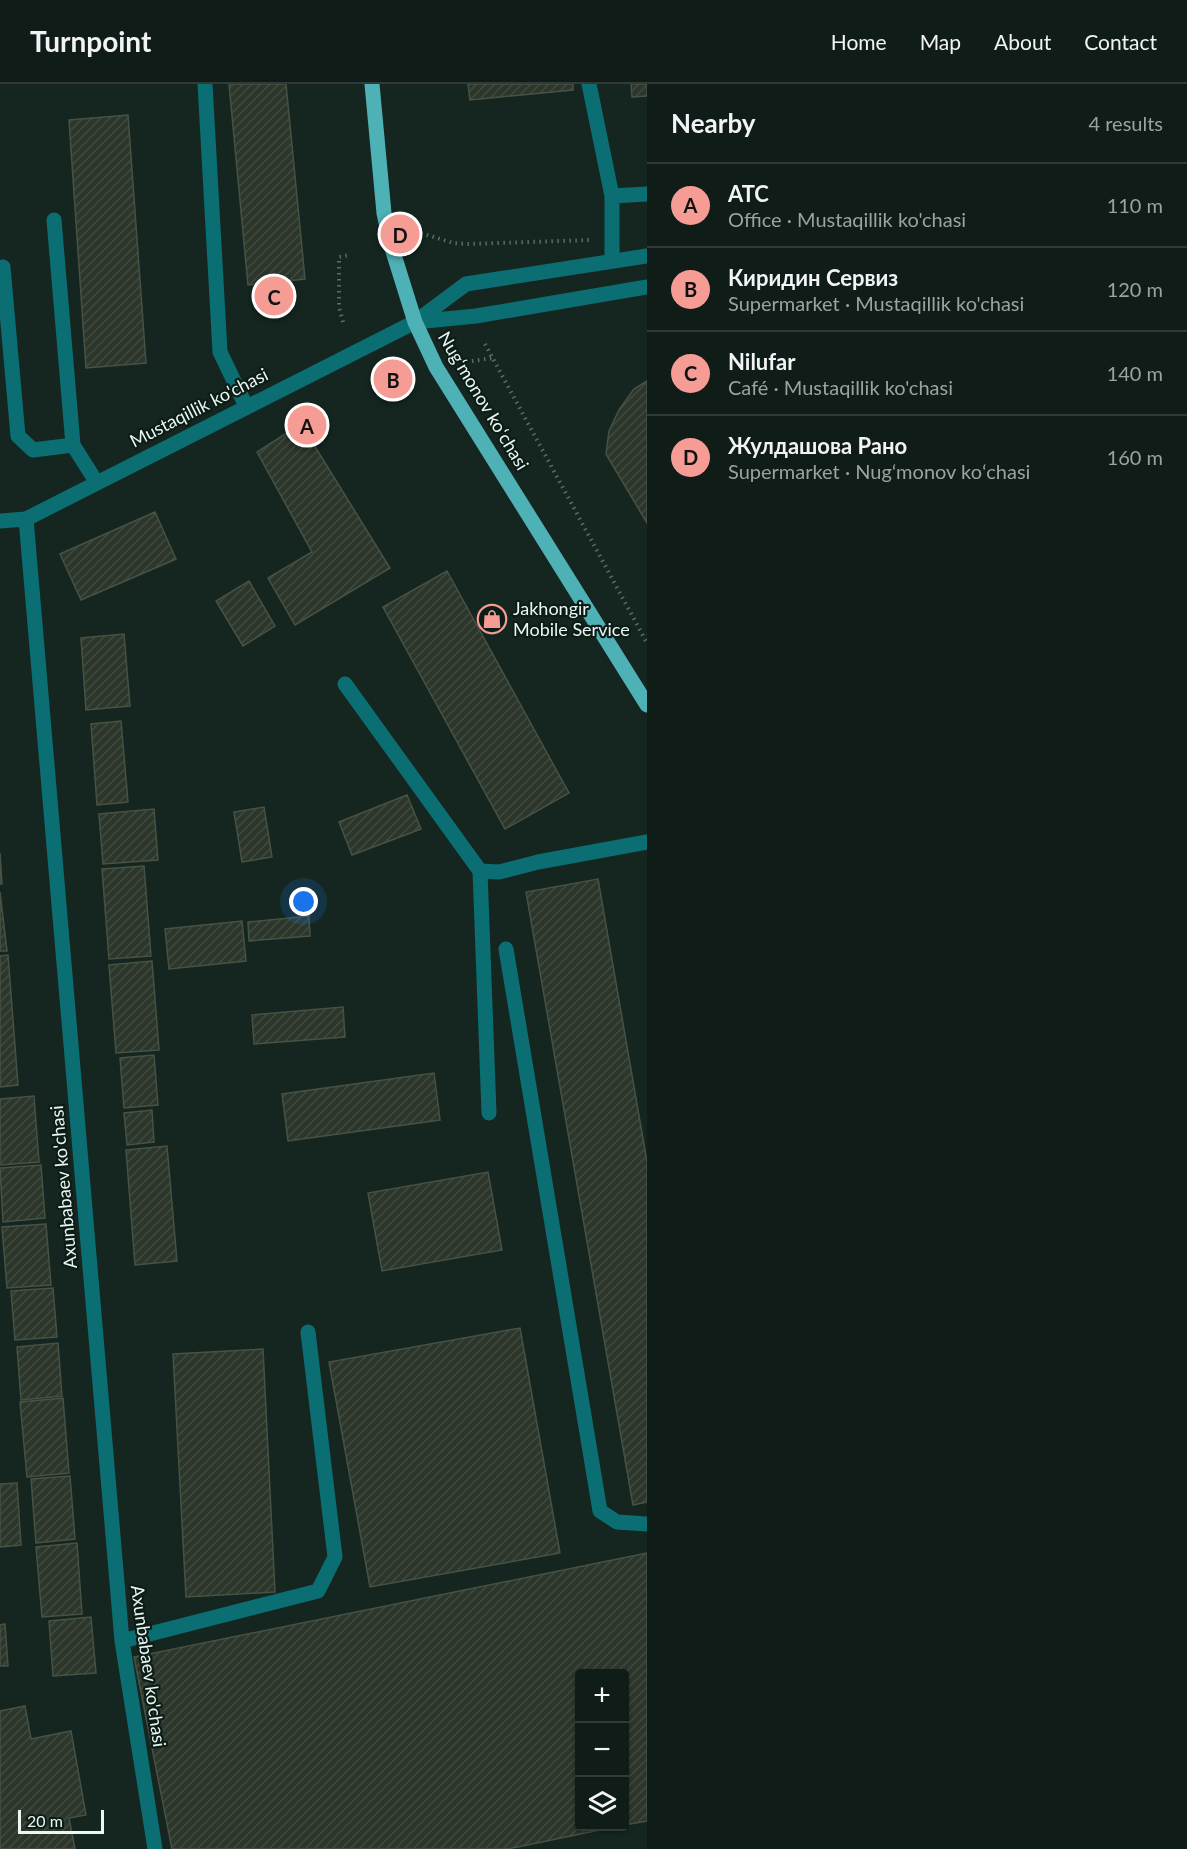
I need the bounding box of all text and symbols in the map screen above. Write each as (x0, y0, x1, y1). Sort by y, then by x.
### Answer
text: Turnpoint (30, 24, 151, 58)
text: Home (831, 29, 887, 54)
text: Map (920, 29, 961, 54)
text: About (994, 29, 1051, 54)
text: Contact (1084, 29, 1157, 54)
text: Nearby (671, 107, 756, 139)
text: 4 results (1088, 111, 1163, 135)
text: АТС (728, 180, 769, 207)
text: A (684, 193, 697, 217)
text: 110 m (1107, 193, 1163, 217)
text: Office · Mustaqillik ko'chasi (728, 207, 966, 231)
pin: D (380, 212, 420, 256)
text: Киридин Сервиз (728, 264, 898, 291)
pin: C (254, 274, 294, 318)
text: B (684, 277, 697, 301)
text: 120 m (1107, 277, 1163, 301)
text: Supermarket · Mustaqillik ko'chasi (728, 291, 1024, 315)
street label: Nugʻmonov koʻchasi (434, 327, 534, 474)
text: Nilufar (728, 348, 796, 375)
pin: B (374, 356, 412, 402)
text: C (684, 361, 697, 385)
text: 140 m (1107, 361, 1163, 385)
street label: Mustaqillik ko'chasi (126, 363, 271, 451)
text: Café · Mustaqillik ko'chasi (728, 375, 953, 399)
pin: A (288, 402, 326, 448)
text: Жулдашова Рано (728, 432, 907, 459)
text: D (683, 445, 698, 469)
text: 160 m (1107, 445, 1163, 469)
text: Supermarket · Nugʻmonov koʻchasi (728, 459, 1030, 483)
place label: Jakhongir Mobile Service (513, 597, 630, 640)
shop icon: Jakhongir Mobile Service (476, 603, 508, 635)
your location (289, 887, 318, 916)
street label: Axunbabaev ko'chasi (45, 1105, 81, 1269)
street label: Axunbabaev ko'chasi (127, 1583, 171, 1748)
map controls (575, 1669, 629, 1831)
button: + (575, 1669, 629, 1723)
button: − (575, 1723, 629, 1777)
button: layers (575, 1777, 629, 1831)
scale bar (18, 1807, 104, 1834)
text: 20 m (27, 1811, 63, 1830)

